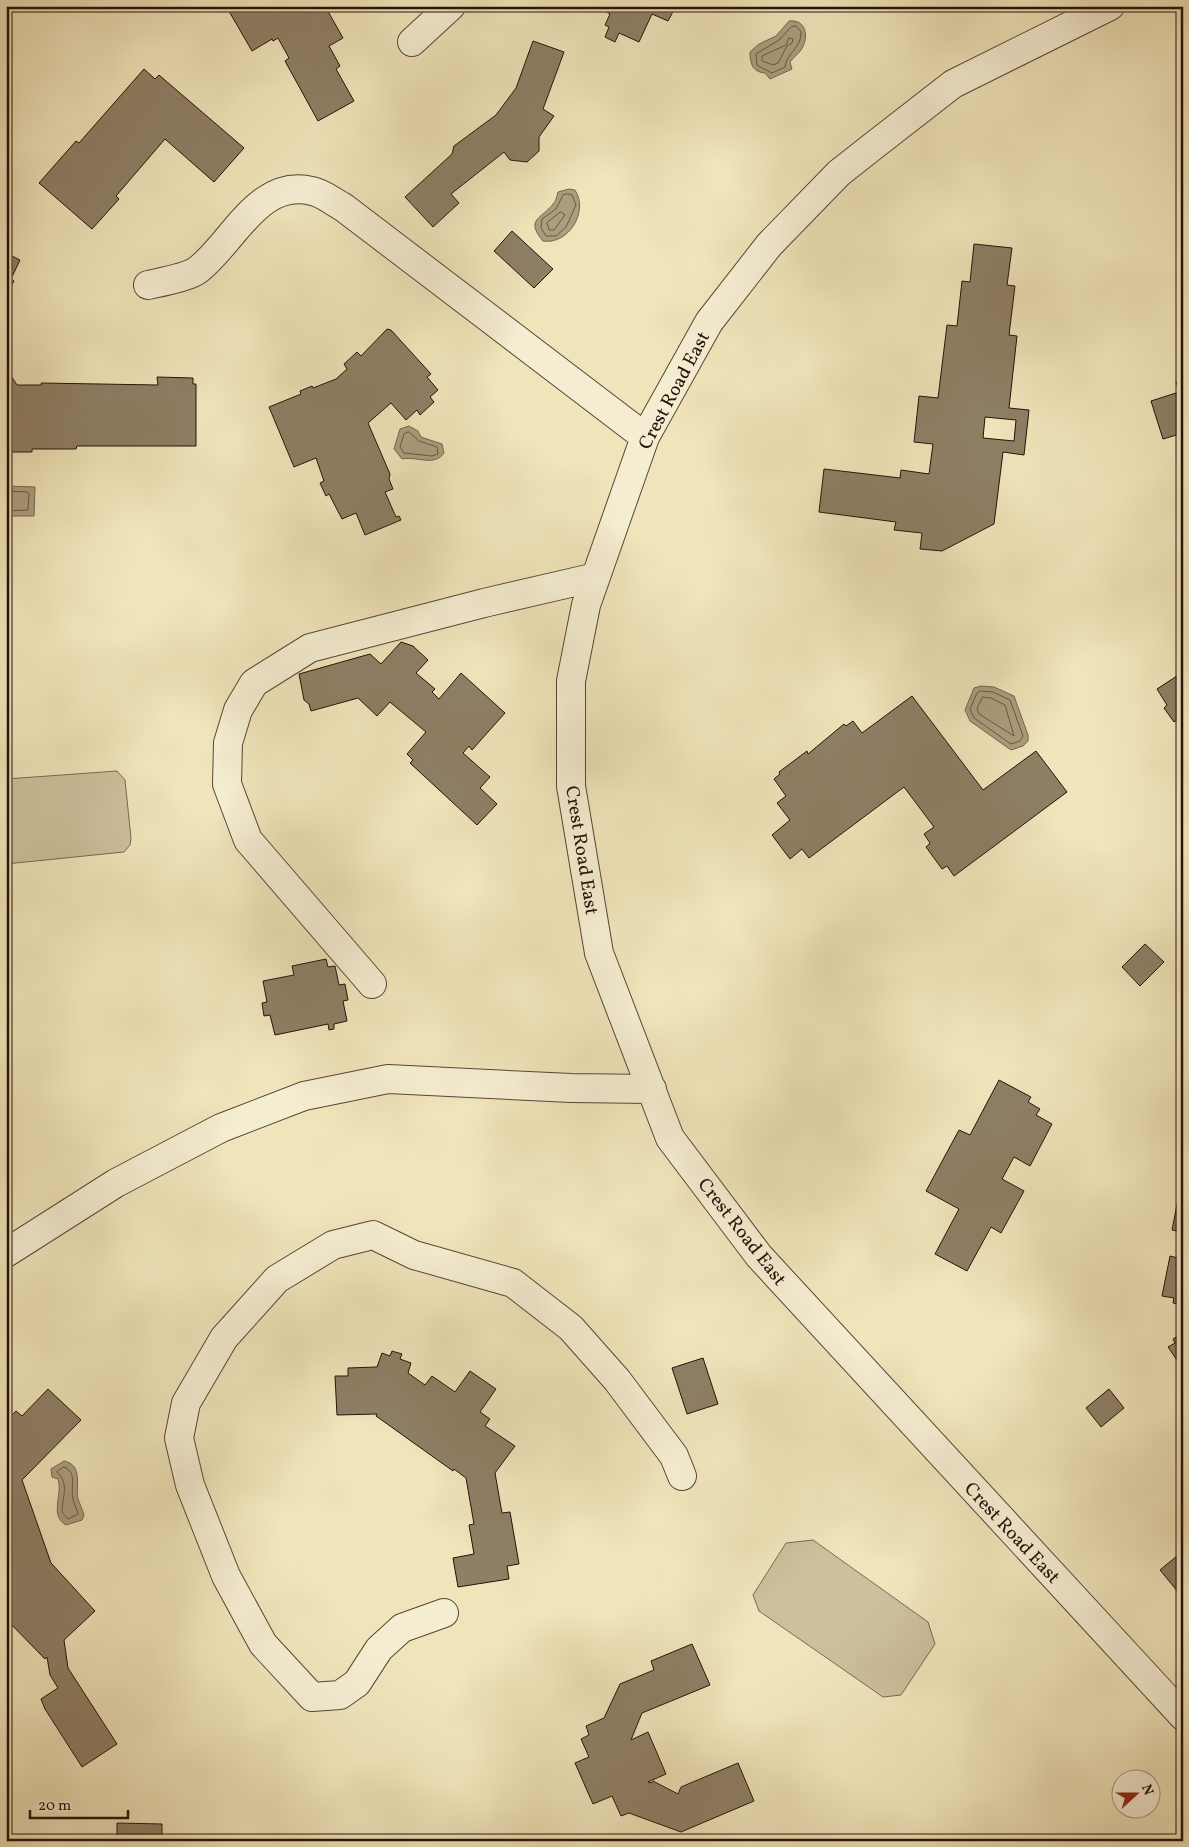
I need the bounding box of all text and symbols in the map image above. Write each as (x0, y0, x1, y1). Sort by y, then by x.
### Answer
street label: Crest Road East (633, 327, 717, 455)
street label: Crest Road East (558, 784, 604, 917)
street label: Crest Road East (691, 1173, 792, 1292)
street label: Crest Road East (958, 1477, 1066, 1590)
north arrow (1112, 1770, 1162, 1820)
text: N (1136, 1782, 1157, 1798)
scale bar (30, 1787, 128, 1819)
text: 20 m (38, 1796, 71, 1817)

